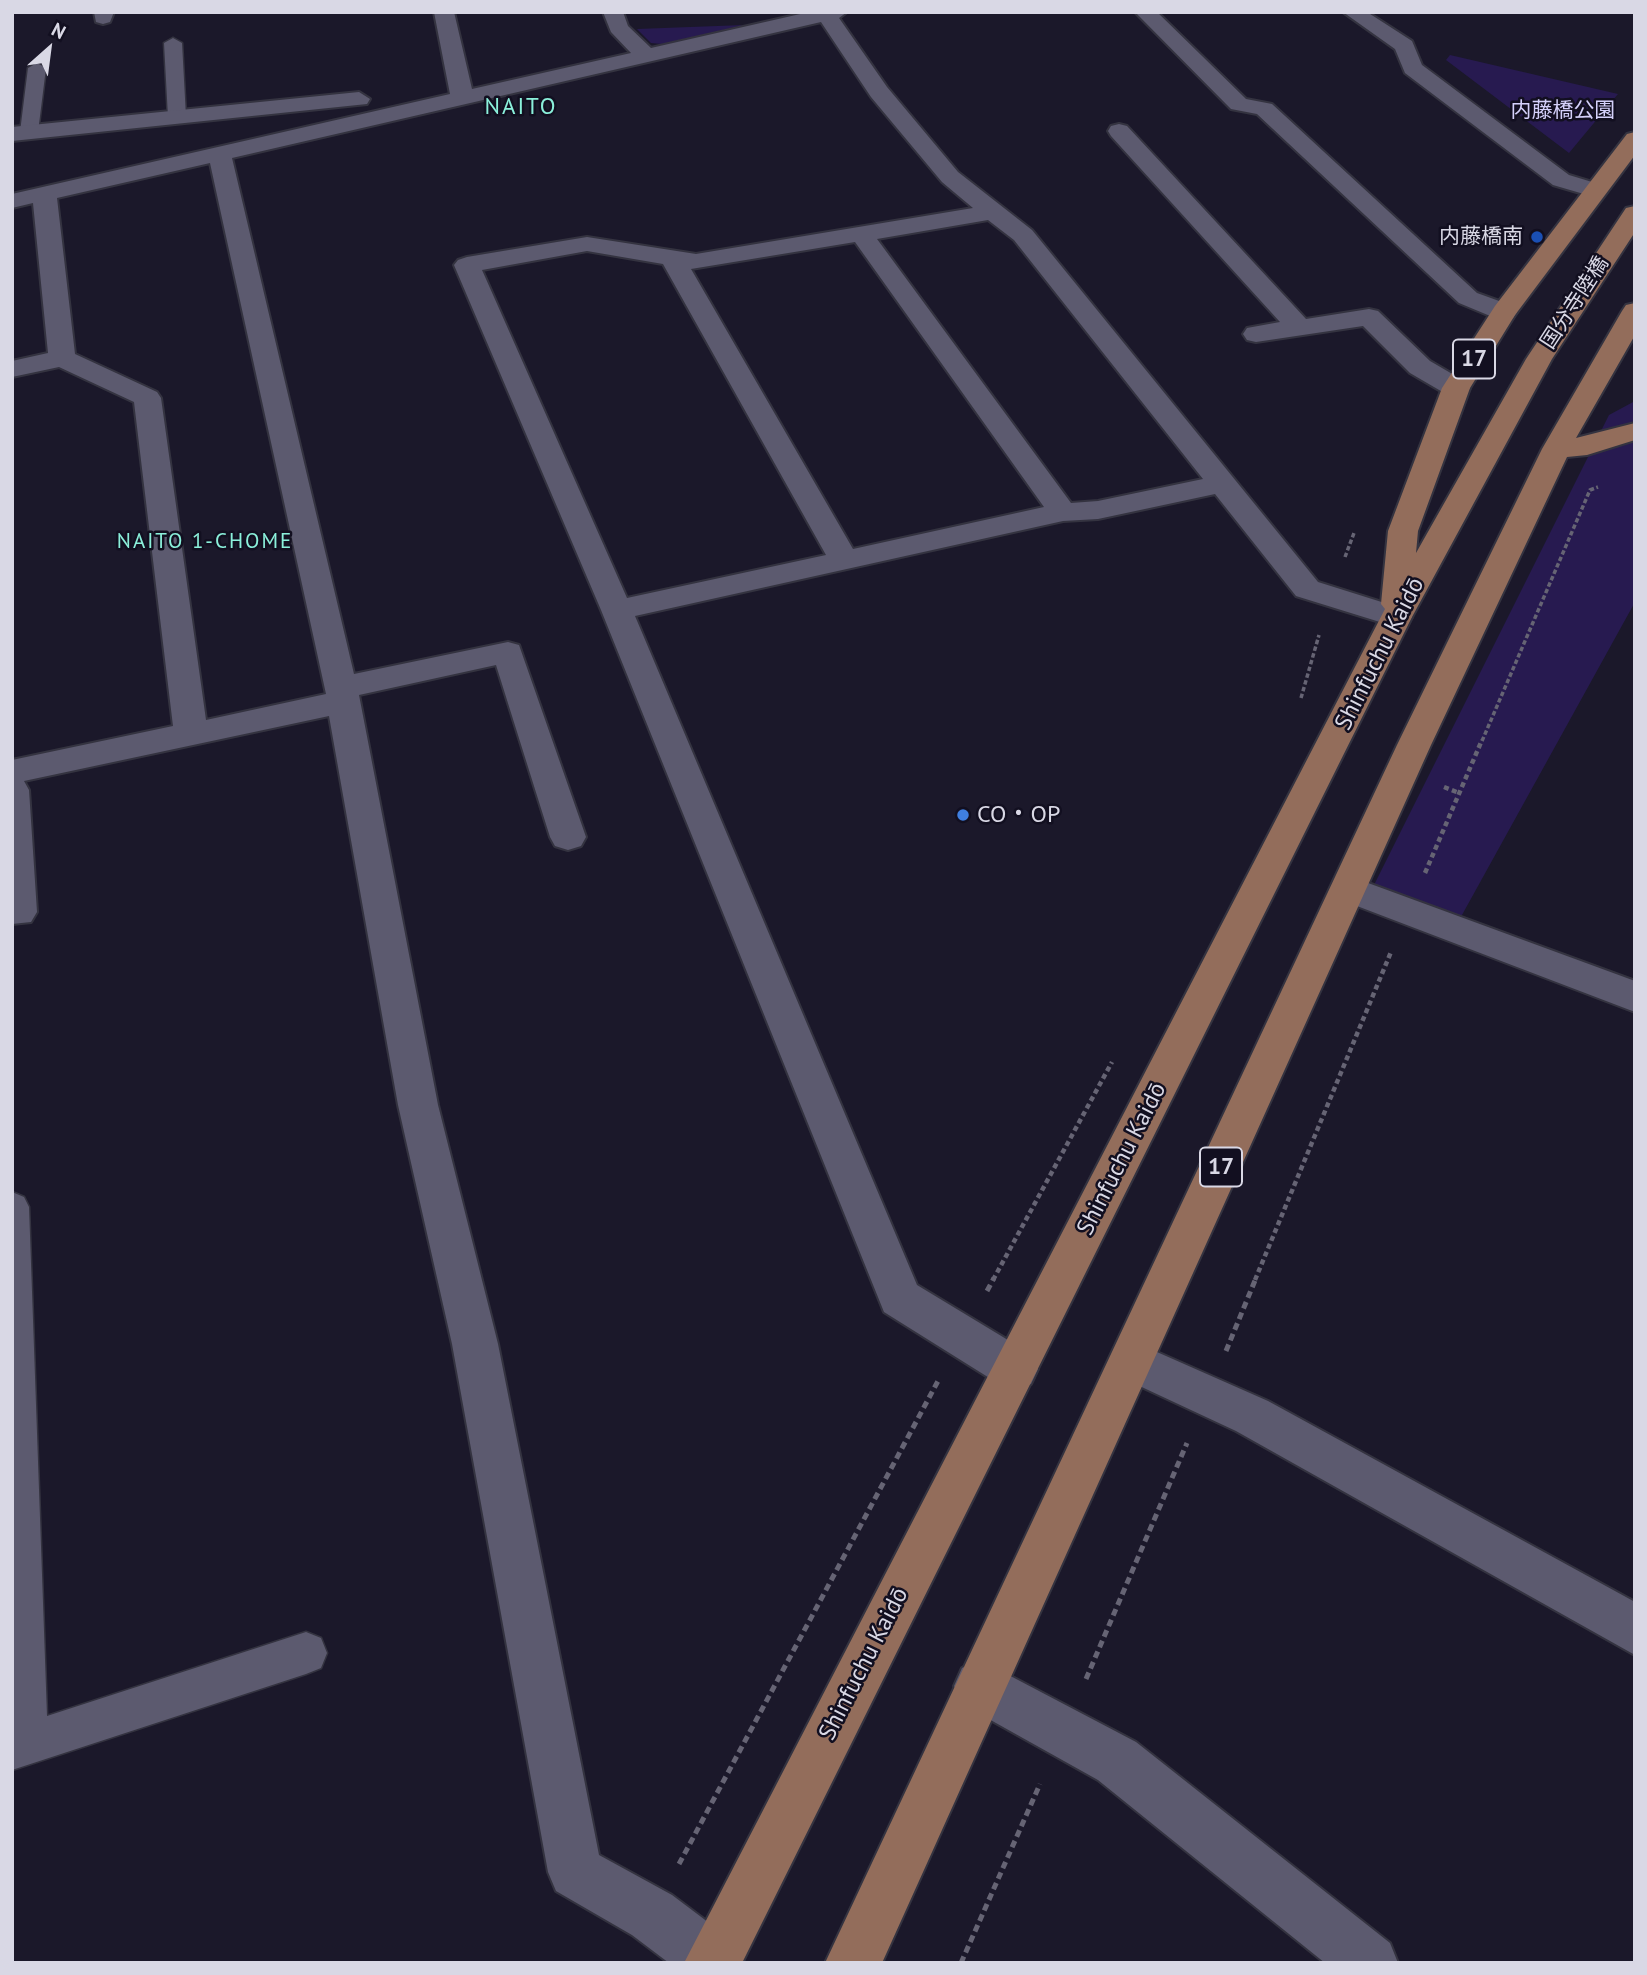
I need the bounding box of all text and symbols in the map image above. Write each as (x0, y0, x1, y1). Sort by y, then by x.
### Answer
north arrow (14, 14, 84, 84)
text: N (48, 17, 70, 44)
district label: NAITO (485, 93, 557, 121)
park label: 内藤橋公園 (1511, 98, 1615, 124)
place label: 内藤橋南 (1439, 224, 1523, 250)
marker: 内藤橋南 (1529, 229, 1545, 245)
street label: 国分寺陸橋 (1536, 252, 1614, 354)
road number: 17 (1453, 340, 1495, 378)
district label: NAITO 1-CHOME (118, 529, 292, 555)
street label: Shinfuchu Kaidō (1329, 573, 1431, 735)
place label: CO・OP (977, 801, 1060, 829)
marker: CO・OP (955, 807, 971, 823)
street label: Shinfuchu Kaidō (1071, 1078, 1173, 1240)
road number: 17 (1200, 1148, 1242, 1186)
street label: Shinfuchu Kaidō (813, 1583, 915, 1745)

